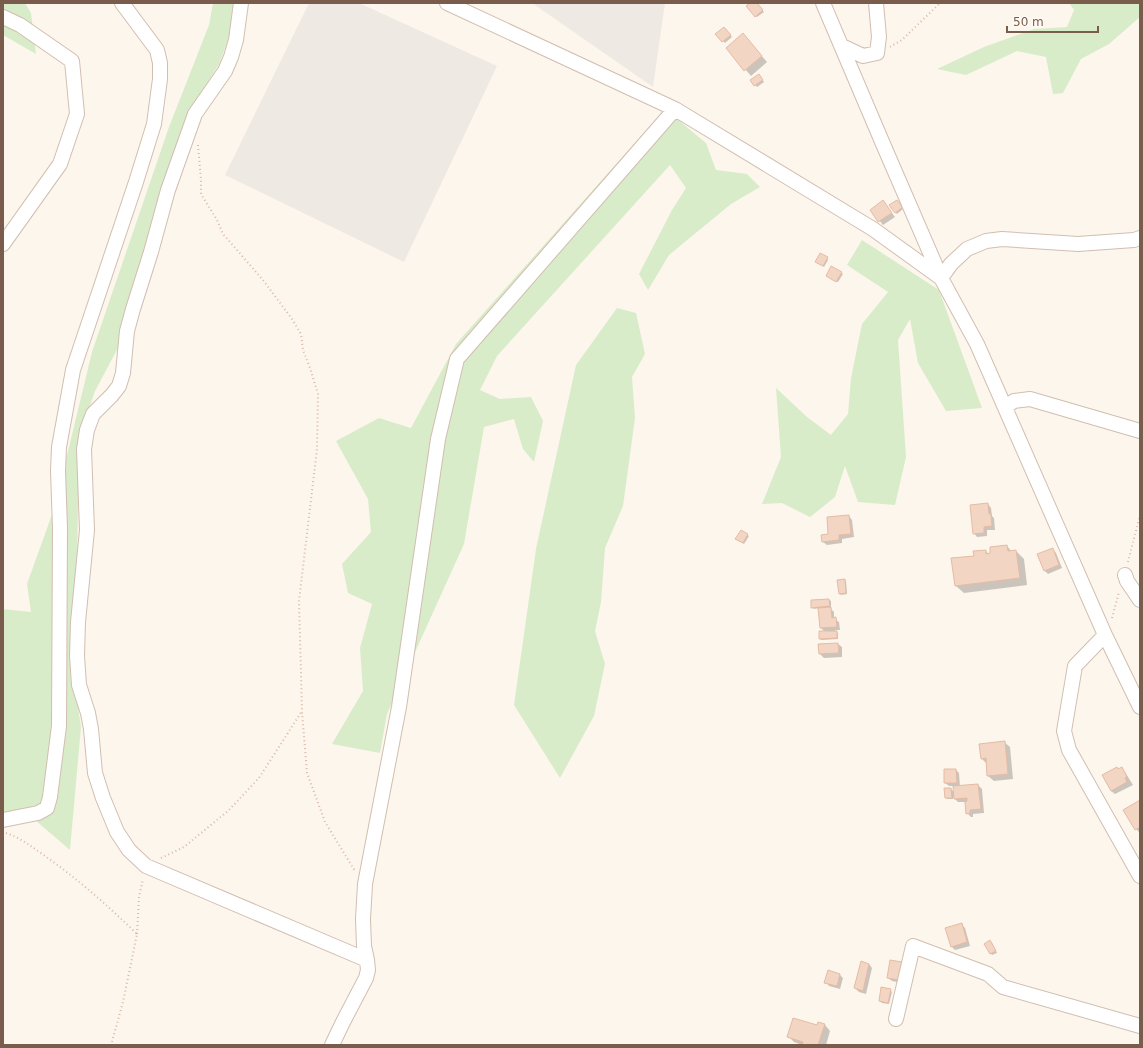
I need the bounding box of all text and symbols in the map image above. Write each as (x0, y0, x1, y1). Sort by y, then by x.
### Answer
scale bar (1007, 8, 1098, 34)
text: 50 m (1013, 15, 1044, 29)

